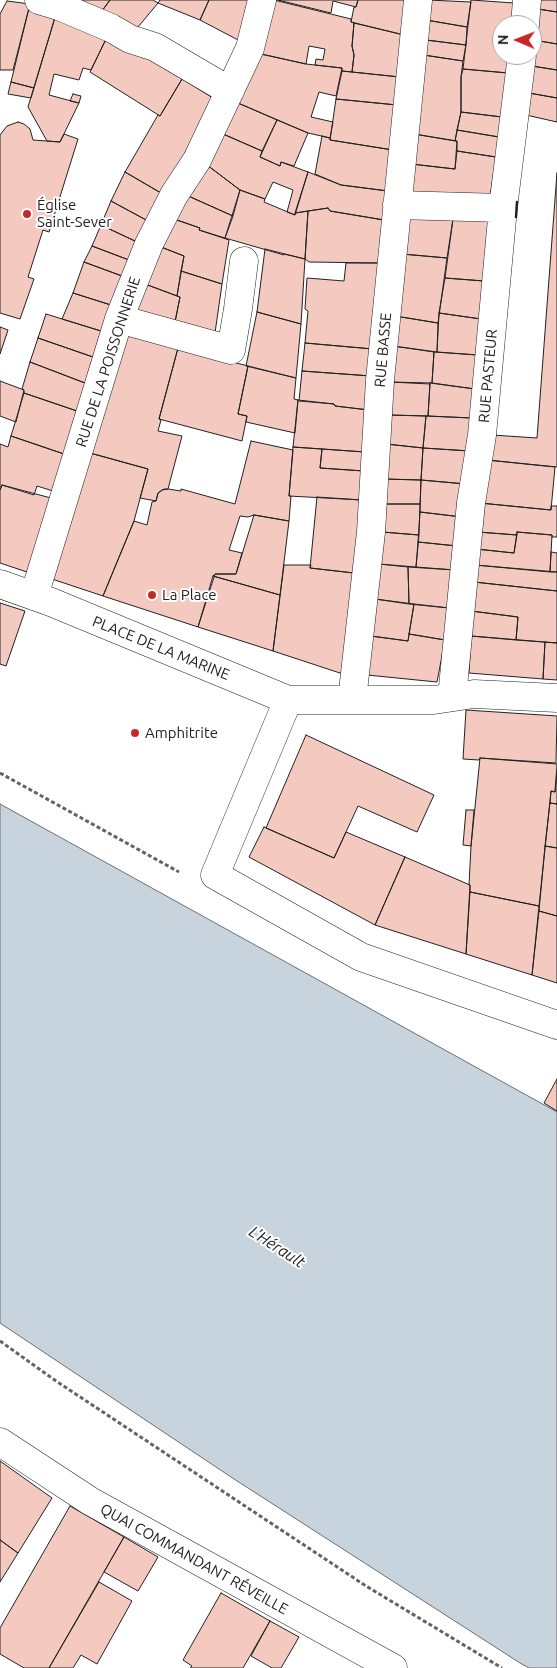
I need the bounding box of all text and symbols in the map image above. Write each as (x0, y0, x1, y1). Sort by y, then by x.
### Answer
north arrow (492, 15, 542, 65)
text: N (495, 34, 511, 45)
place label: Église Saint-Sever (37, 196, 112, 231)
marker: Église Saint-Sever (21, 208, 33, 220)
street label: RUE DE LA POISSONNERIE (72, 274, 144, 450)
street label: RUE BASSE (371, 312, 395, 388)
street label: RUE PASTEUR (475, 328, 501, 424)
place label: La Place (162, 586, 217, 604)
marker: La Place (146, 589, 158, 601)
street label: PLACE DE LA MARINE (90, 612, 232, 684)
place label: Amphitrite (145, 724, 218, 742)
marker: Amphitrite (129, 727, 141, 739)
water label: L'Hérault (245, 1222, 309, 1272)
street label: QUAI COMMANDANT RÉVEILLE (97, 1500, 291, 1618)

